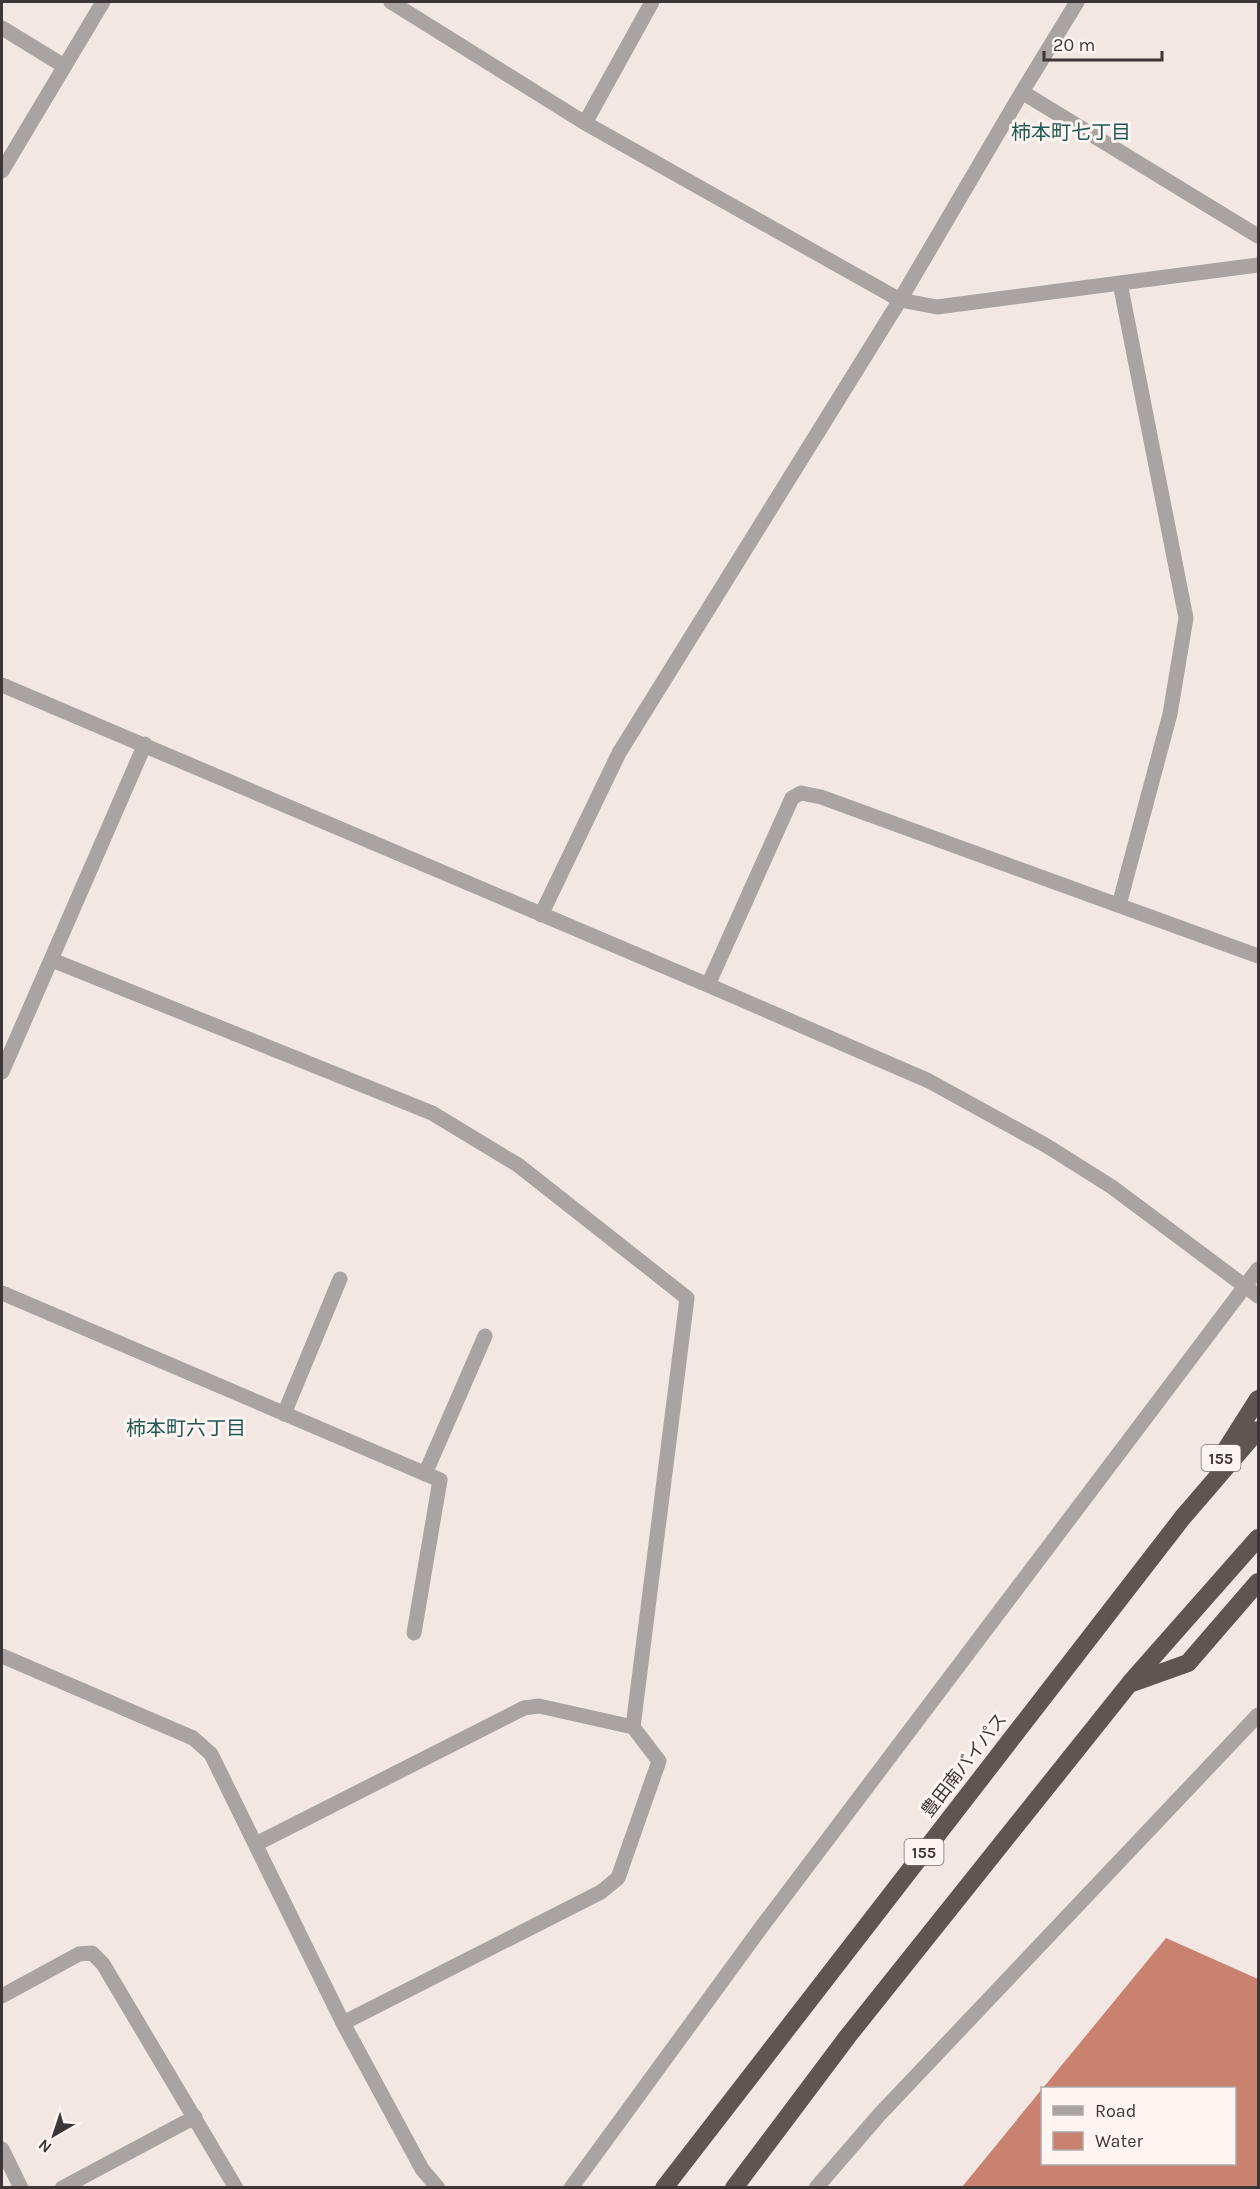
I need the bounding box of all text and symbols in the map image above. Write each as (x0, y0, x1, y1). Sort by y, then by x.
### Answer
scale bar (1044, 24, 1162, 62)
text: 20 m (1053, 34, 1095, 56)
district label: 柿本町七丁目 (1011, 121, 1131, 144)
district label: 柿本町六丁目 (126, 1417, 246, 1440)
road number: 155 (1202, 1445, 1240, 1471)
street label: 豊田南バイパス (917, 1709, 1011, 1821)
road number: 155 (904, 1839, 944, 1865)
legend (1041, 2087, 1236, 2165)
text: Road (1095, 2100, 1136, 2122)
north arrow (24, 2105, 84, 2165)
text: Water (1095, 2130, 1143, 2152)
text: N (34, 2135, 55, 2157)

